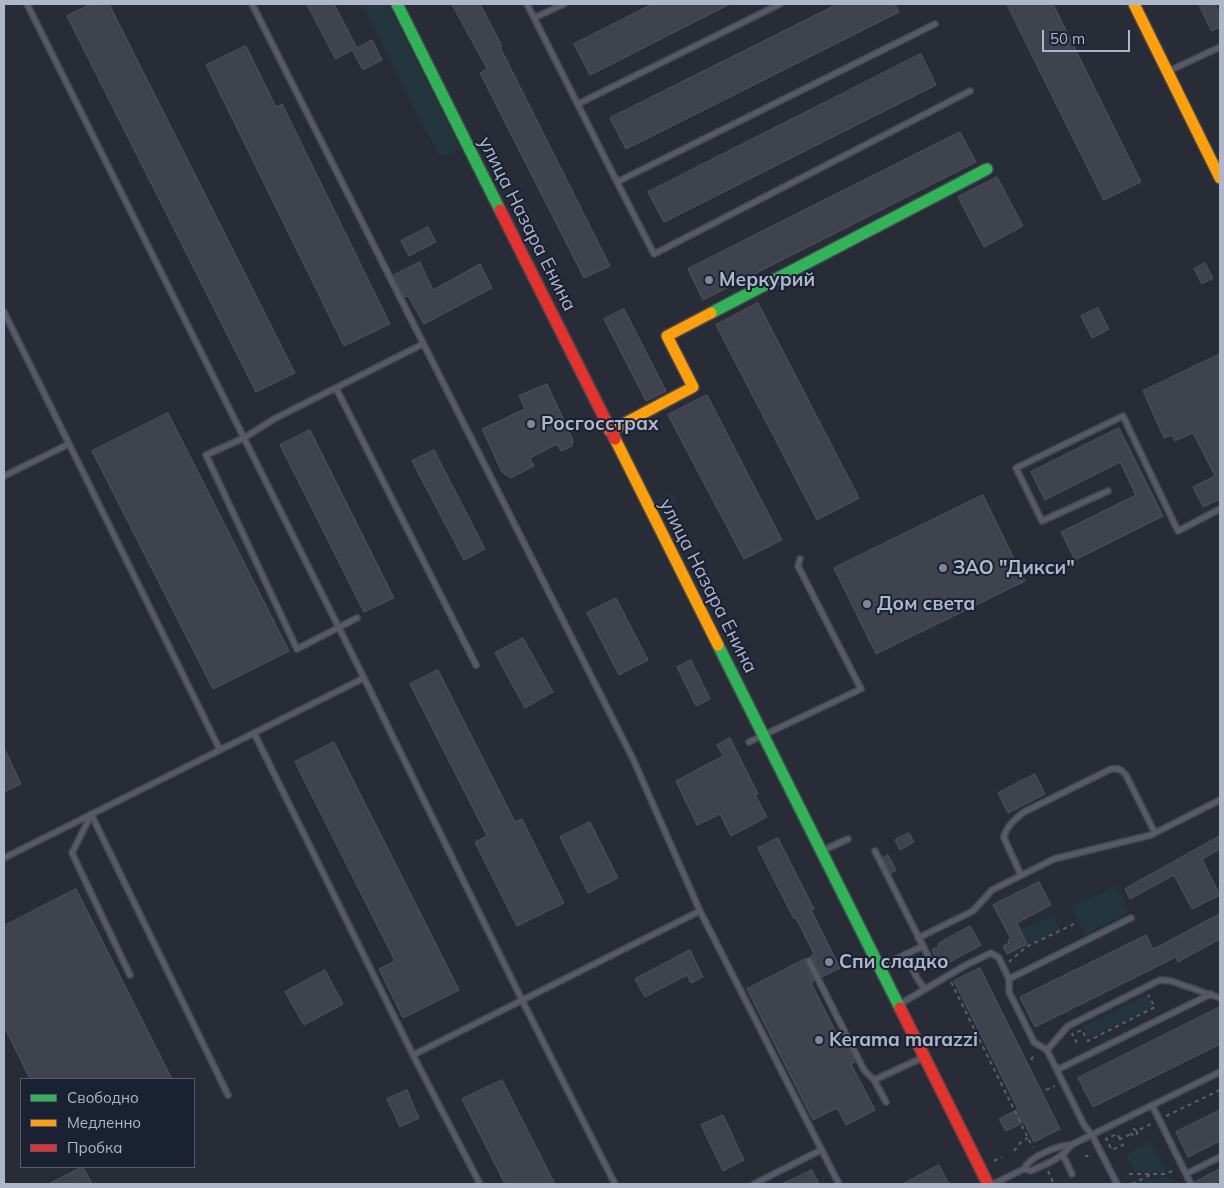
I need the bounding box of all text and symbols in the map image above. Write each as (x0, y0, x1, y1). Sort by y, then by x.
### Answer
scale bar (1044, 20, 1132, 52)
text: 50 m (1050, 29, 1085, 48)
street label: улица Назара Енина (473, 133, 581, 315)
place label: Меркурий (719, 269, 815, 291)
marker: Меркурий (703, 274, 715, 286)
place label: Росгосстрах (541, 413, 659, 435)
marker: Росгосстрах (525, 418, 537, 430)
street label: улица Назара Енина (654, 495, 762, 677)
place label: ЗАО "Дикси" (953, 557, 1075, 579)
marker: ЗАО "Дикси" (937, 562, 949, 574)
place label: Дом света (877, 593, 975, 615)
marker: Дом света (861, 598, 873, 610)
place label: Спи сладко (839, 951, 948, 973)
marker: Спи сладко (823, 956, 835, 968)
place label: Kerama marazzi (829, 1029, 978, 1051)
marker: Kerama marazzi (813, 1034, 825, 1046)
legend (20, 1078, 195, 1168)
text: Свободно (67, 1088, 139, 1107)
text: Медленно (67, 1113, 141, 1132)
text: Пробка (67, 1138, 122, 1157)

